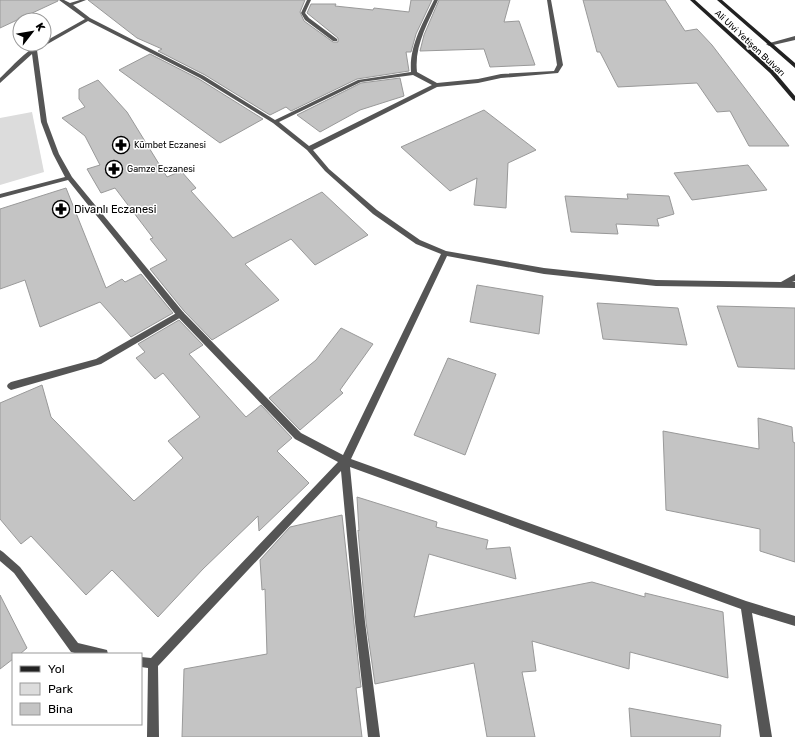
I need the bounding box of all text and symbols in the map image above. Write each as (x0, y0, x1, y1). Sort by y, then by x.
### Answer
street label: Ali Ulvi Yetişen Bulvarı (713, 8, 787, 78)
north arrow (12, 12, 52, 52)
text: K (33, 21, 48, 34)
pharmacy icon: Kümbet Eczanesi (111, 135, 131, 155)
place label: Kümbet Eczanesi (134, 140, 206, 150)
pharmacy icon: Gamze Eczanesi (104, 159, 124, 179)
place label: Gamze Eczanesi (127, 164, 195, 174)
pharmacy icon: Divanlı Eczanesi (51, 199, 71, 219)
place label: Divanlı Eczanesi (74, 203, 156, 216)
legend (12, 653, 142, 725)
text: Yol (48, 662, 65, 676)
text: Park (48, 682, 74, 696)
text: Bina (48, 702, 73, 716)

